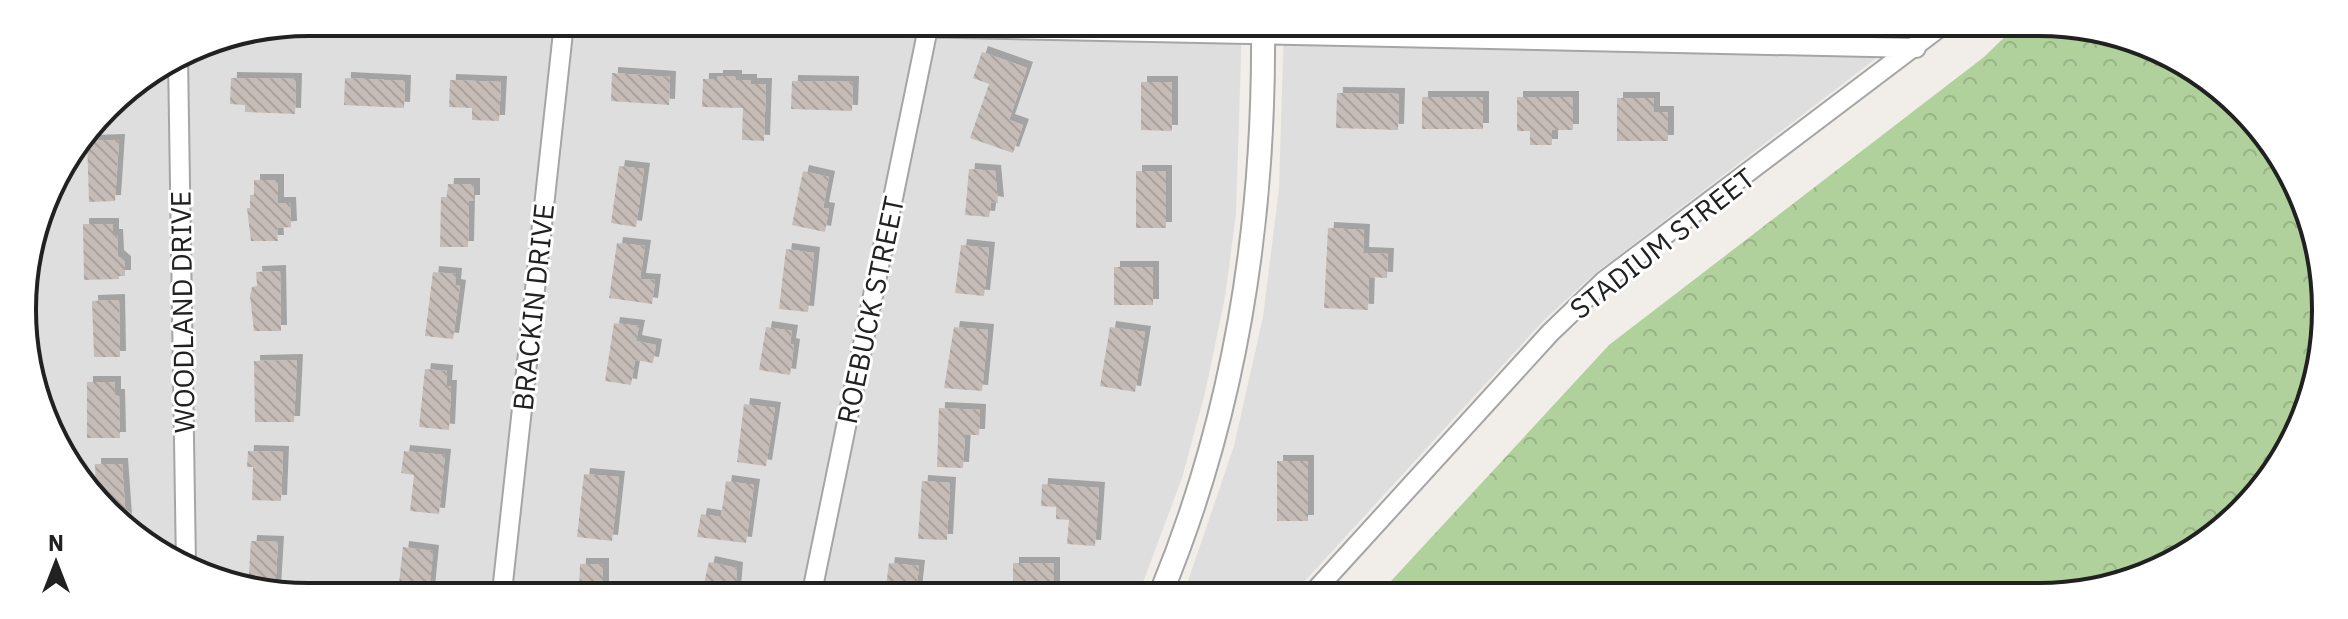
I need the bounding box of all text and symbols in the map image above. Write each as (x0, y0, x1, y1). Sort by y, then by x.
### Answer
street label: STADIUM STREET (1562, 159, 1762, 327)
street label: WOODLAND DRIVE (161, 191, 203, 433)
street label: ROEBUCK STREET (828, 193, 912, 427)
street label: BRACKIN DRIVE (504, 202, 562, 412)
north arrow (16, 523, 96, 603)
text: N (48, 528, 64, 557)

